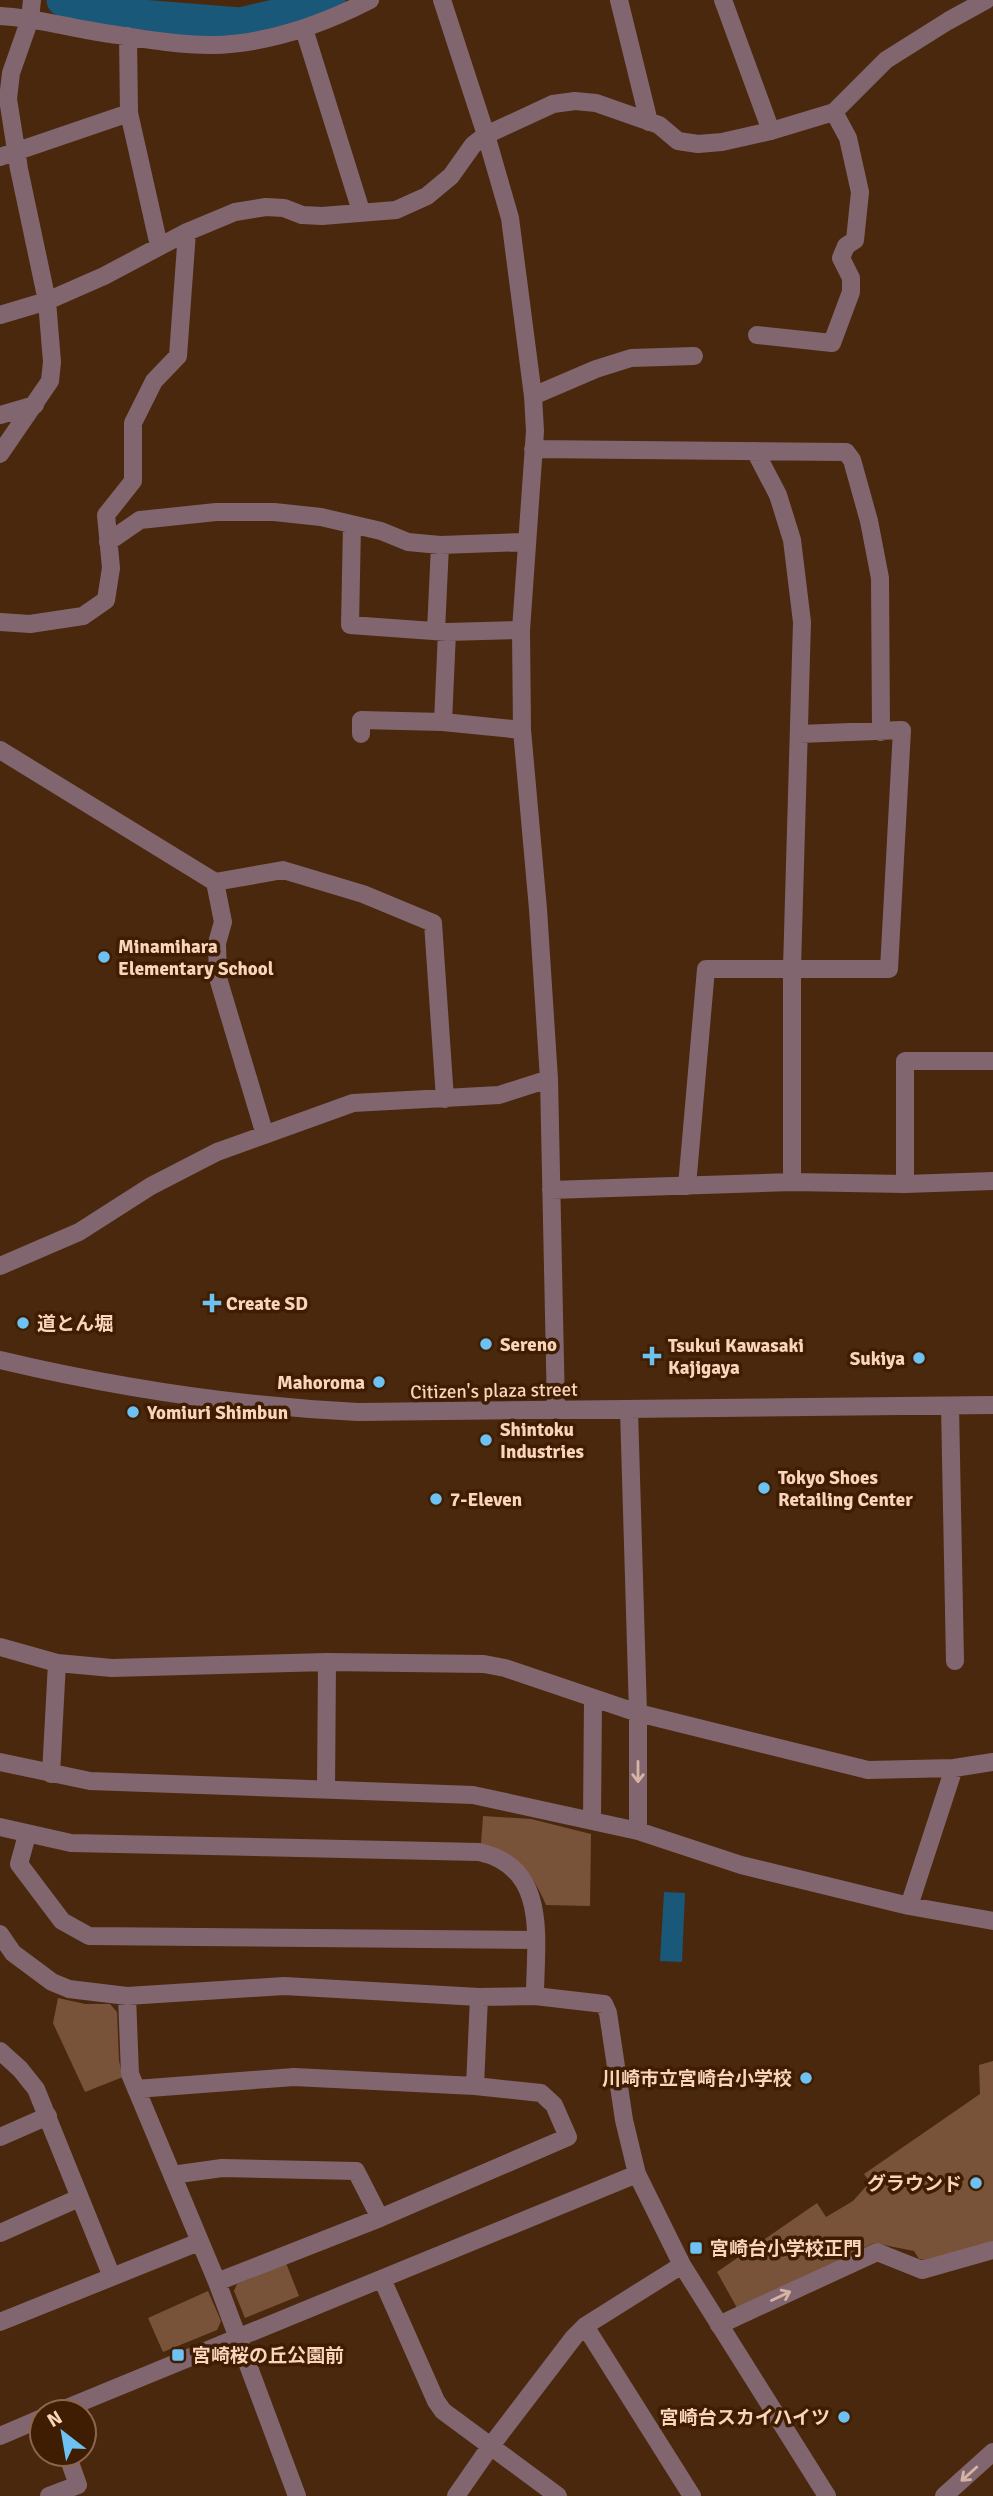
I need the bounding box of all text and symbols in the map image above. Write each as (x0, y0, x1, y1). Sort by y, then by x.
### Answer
place label: Minamihara Elementary School (118, 935, 274, 981)
marker: Minamihara Elementary School (96, 949, 112, 965)
place label: Create SD (226, 1292, 308, 1316)
marker: Create SD (204, 1295, 220, 1311)
place label: 道とん堀 (37, 1312, 113, 1336)
marker: 道とん堀 (15, 1315, 31, 1331)
place label: Sereno (500, 1333, 557, 1357)
place label: Tsukui Kawasaki Kajigaya (668, 1334, 804, 1380)
marker: Sereno (478, 1336, 494, 1352)
marker: Tsukui Kawasaki Kajigaya (642, 1346, 662, 1366)
place label: Sukiya (850, 1347, 905, 1371)
marker: Sukiya (911, 1350, 927, 1366)
place label: Mahoroma (277, 1371, 365, 1395)
marker: Mahoroma (371, 1374, 387, 1390)
street label: Citizen's plaza street (410, 1378, 578, 1404)
place label: Yomiuri Shimbun (146, 1401, 288, 1425)
marker: Yomiuri Shimbun (125, 1404, 141, 1420)
place label: Shintoku Industries (500, 1418, 584, 1464)
marker: Shintoku Industries (478, 1432, 494, 1448)
place label: Tokyo Shoes Retailing Center (778, 1466, 913, 1512)
marker: Tokyo Shoes Retailing Center (756, 1480, 772, 1496)
place label: 7-Eleven (450, 1488, 522, 1512)
marker: 7-Eleven (428, 1491, 444, 1507)
one-way arrow (631, 1760, 645, 1783)
place label: 川崎市立宮崎台小学校 (602, 2067, 792, 2091)
marker: 川崎市立宮崎台小学校 (798, 2070, 814, 2086)
place label: グラウンド (867, 2172, 962, 2196)
marker: グラウンド (968, 2175, 984, 2191)
place label: 宮崎台小学校正門 (710, 2237, 862, 2261)
marker: 宮崎台小学校正門 (688, 2240, 704, 2256)
one-way arrow (770, 2289, 791, 2302)
place label: 宮崎桜の丘公園前 (192, 2344, 344, 2368)
marker: 宮崎桜の丘公園前 (170, 2347, 186, 2363)
north arrow (28, 2398, 98, 2468)
text: N (43, 2406, 67, 2433)
place label: 宮崎台スカイハイツ (660, 2406, 830, 2430)
marker: 宮崎台スカイハイツ (836, 2409, 852, 2425)
one-way arrow (960, 2466, 978, 2482)

